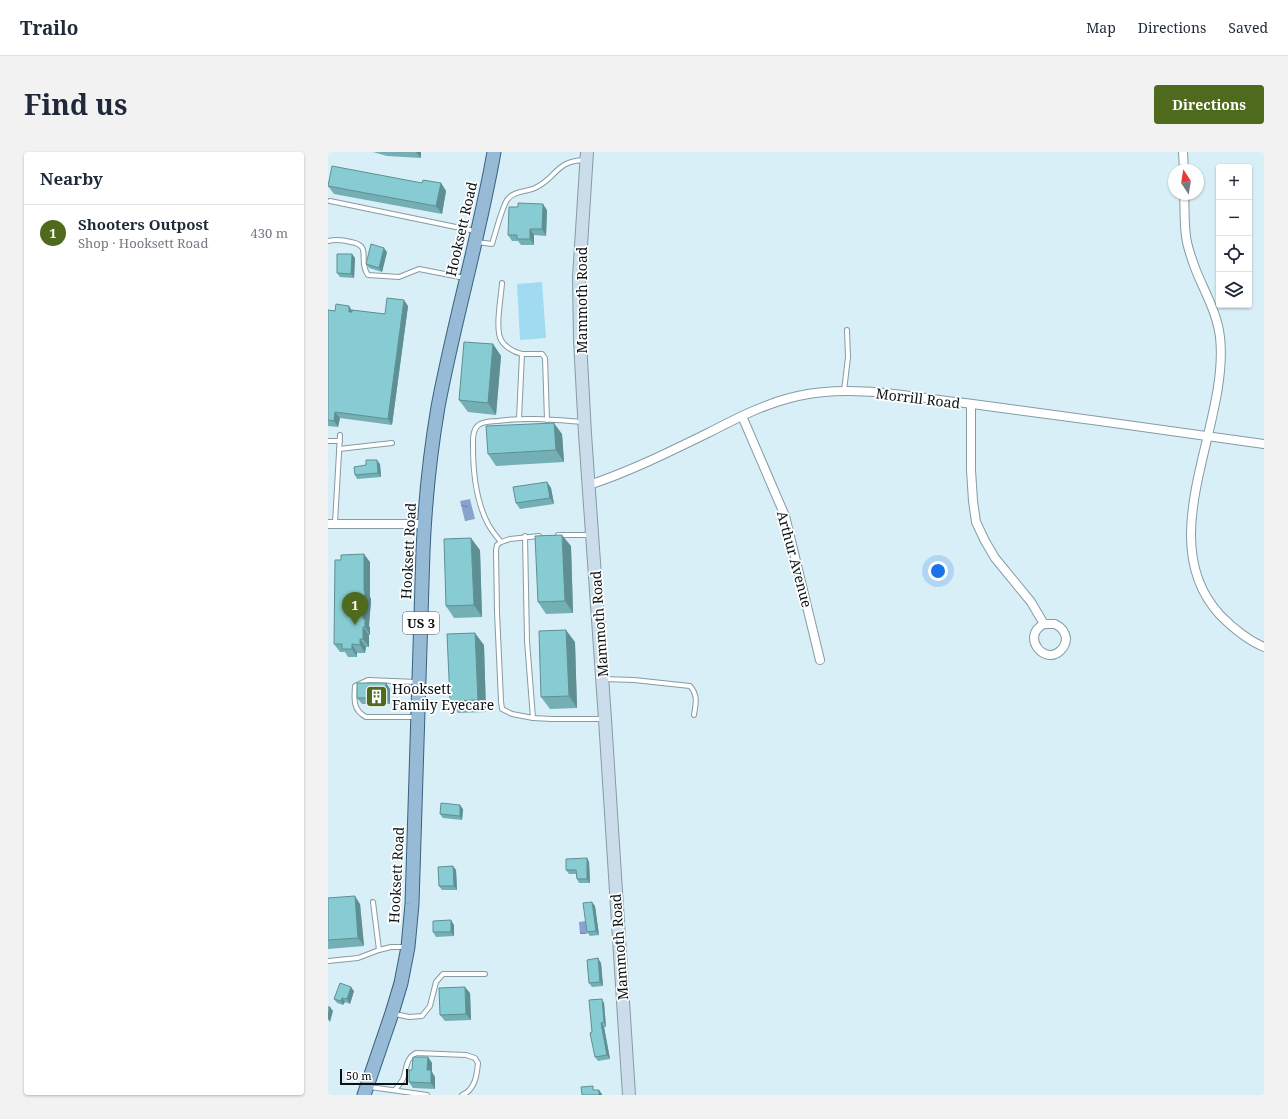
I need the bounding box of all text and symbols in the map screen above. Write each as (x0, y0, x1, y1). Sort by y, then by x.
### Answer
text: Trailo (20, 15, 78, 41)
text: Map (1086, 18, 1116, 37)
text: Directions (1138, 18, 1206, 37)
text: Saved (1228, 18, 1268, 37)
text: Find us (24, 85, 128, 123)
button: Directions (1154, 85, 1264, 124)
north arrow (1168, 164, 1204, 200)
map controls (1216, 164, 1252, 308)
button: + (1216, 164, 1252, 200)
text: Nearby (40, 167, 103, 190)
street label: Hooksett Road (441, 179, 481, 278)
button: − (1216, 200, 1252, 236)
text: Shooters Outpost (78, 214, 209, 234)
text: 1 (49, 224, 57, 242)
text: 430 m (251, 224, 288, 242)
text: Shop · Hooksett Road (78, 234, 208, 252)
button: locate (1216, 236, 1252, 272)
street label: Mammoth Road (572, 246, 591, 353)
button: layers (1216, 272, 1252, 308)
street label: Morrill Road (875, 383, 962, 413)
street label: Hooksett Road (396, 502, 420, 600)
street label: Arthur Avenue (773, 509, 817, 609)
your location (928, 561, 948, 581)
street label: Mammoth Road (586, 570, 612, 678)
pin: 1 (342, 592, 368, 625)
road number: US 3 (403, 612, 439, 634)
place label: Hooksett Family Eyecare (392, 679, 494, 714)
building icon: Hooksett Family Eyecare (363, 683, 389, 709)
street label: Hooksett Road (384, 826, 408, 924)
street label: Mammoth Road (606, 893, 632, 1001)
scale bar (340, 1067, 408, 1086)
text: 50 m (346, 1068, 372, 1083)

